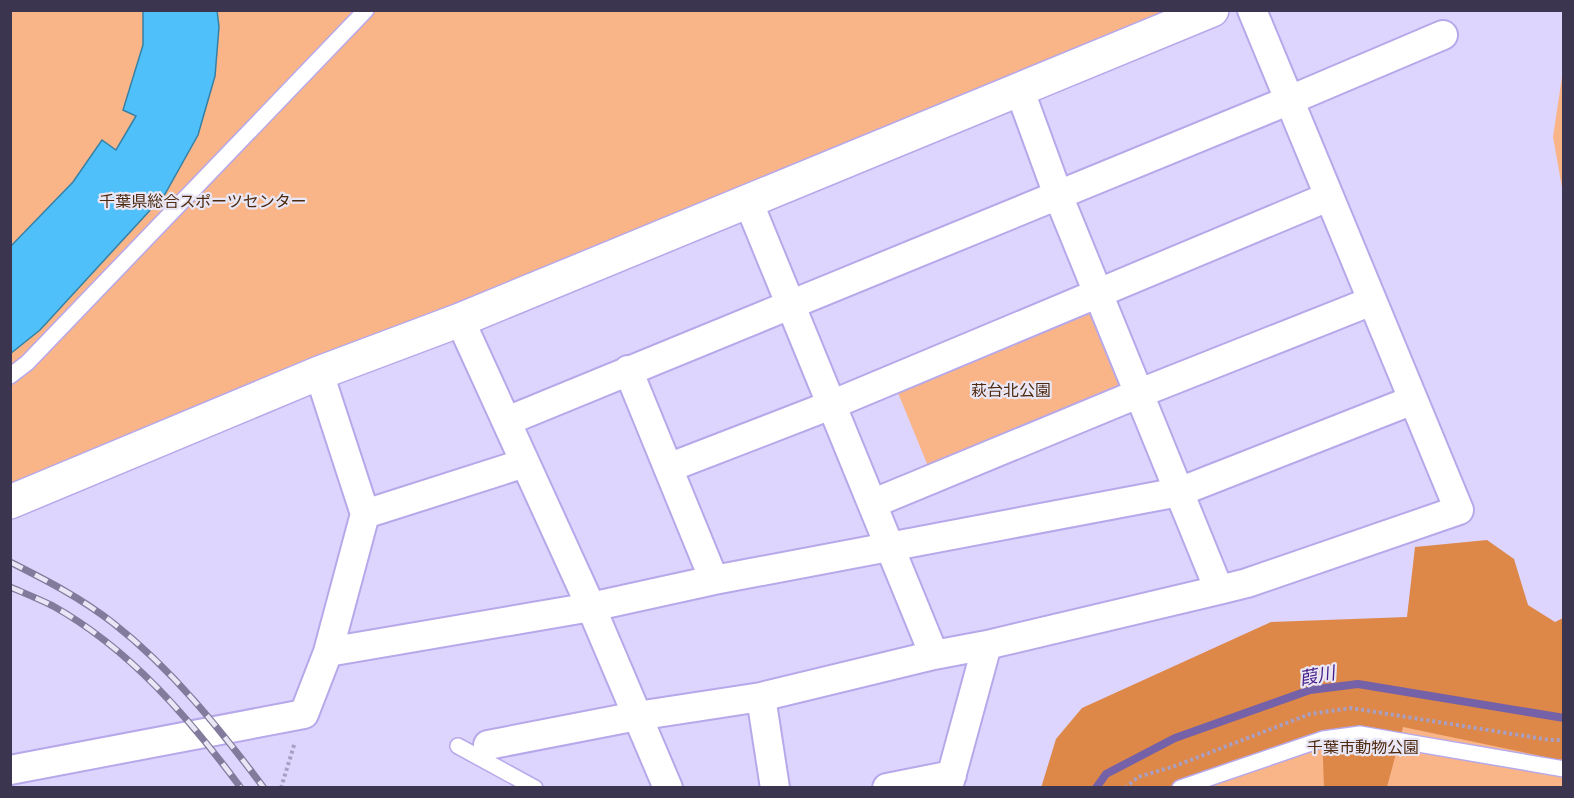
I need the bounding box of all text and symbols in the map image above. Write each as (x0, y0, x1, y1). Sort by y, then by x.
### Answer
park label: 千葉県総合スポーツセンター (99, 191, 307, 211)
park label: 萩台北公園 (971, 380, 1051, 400)
water label: 葭川 (1297, 660, 1339, 690)
park label: 千葉市動物公園 (1307, 737, 1419, 757)

